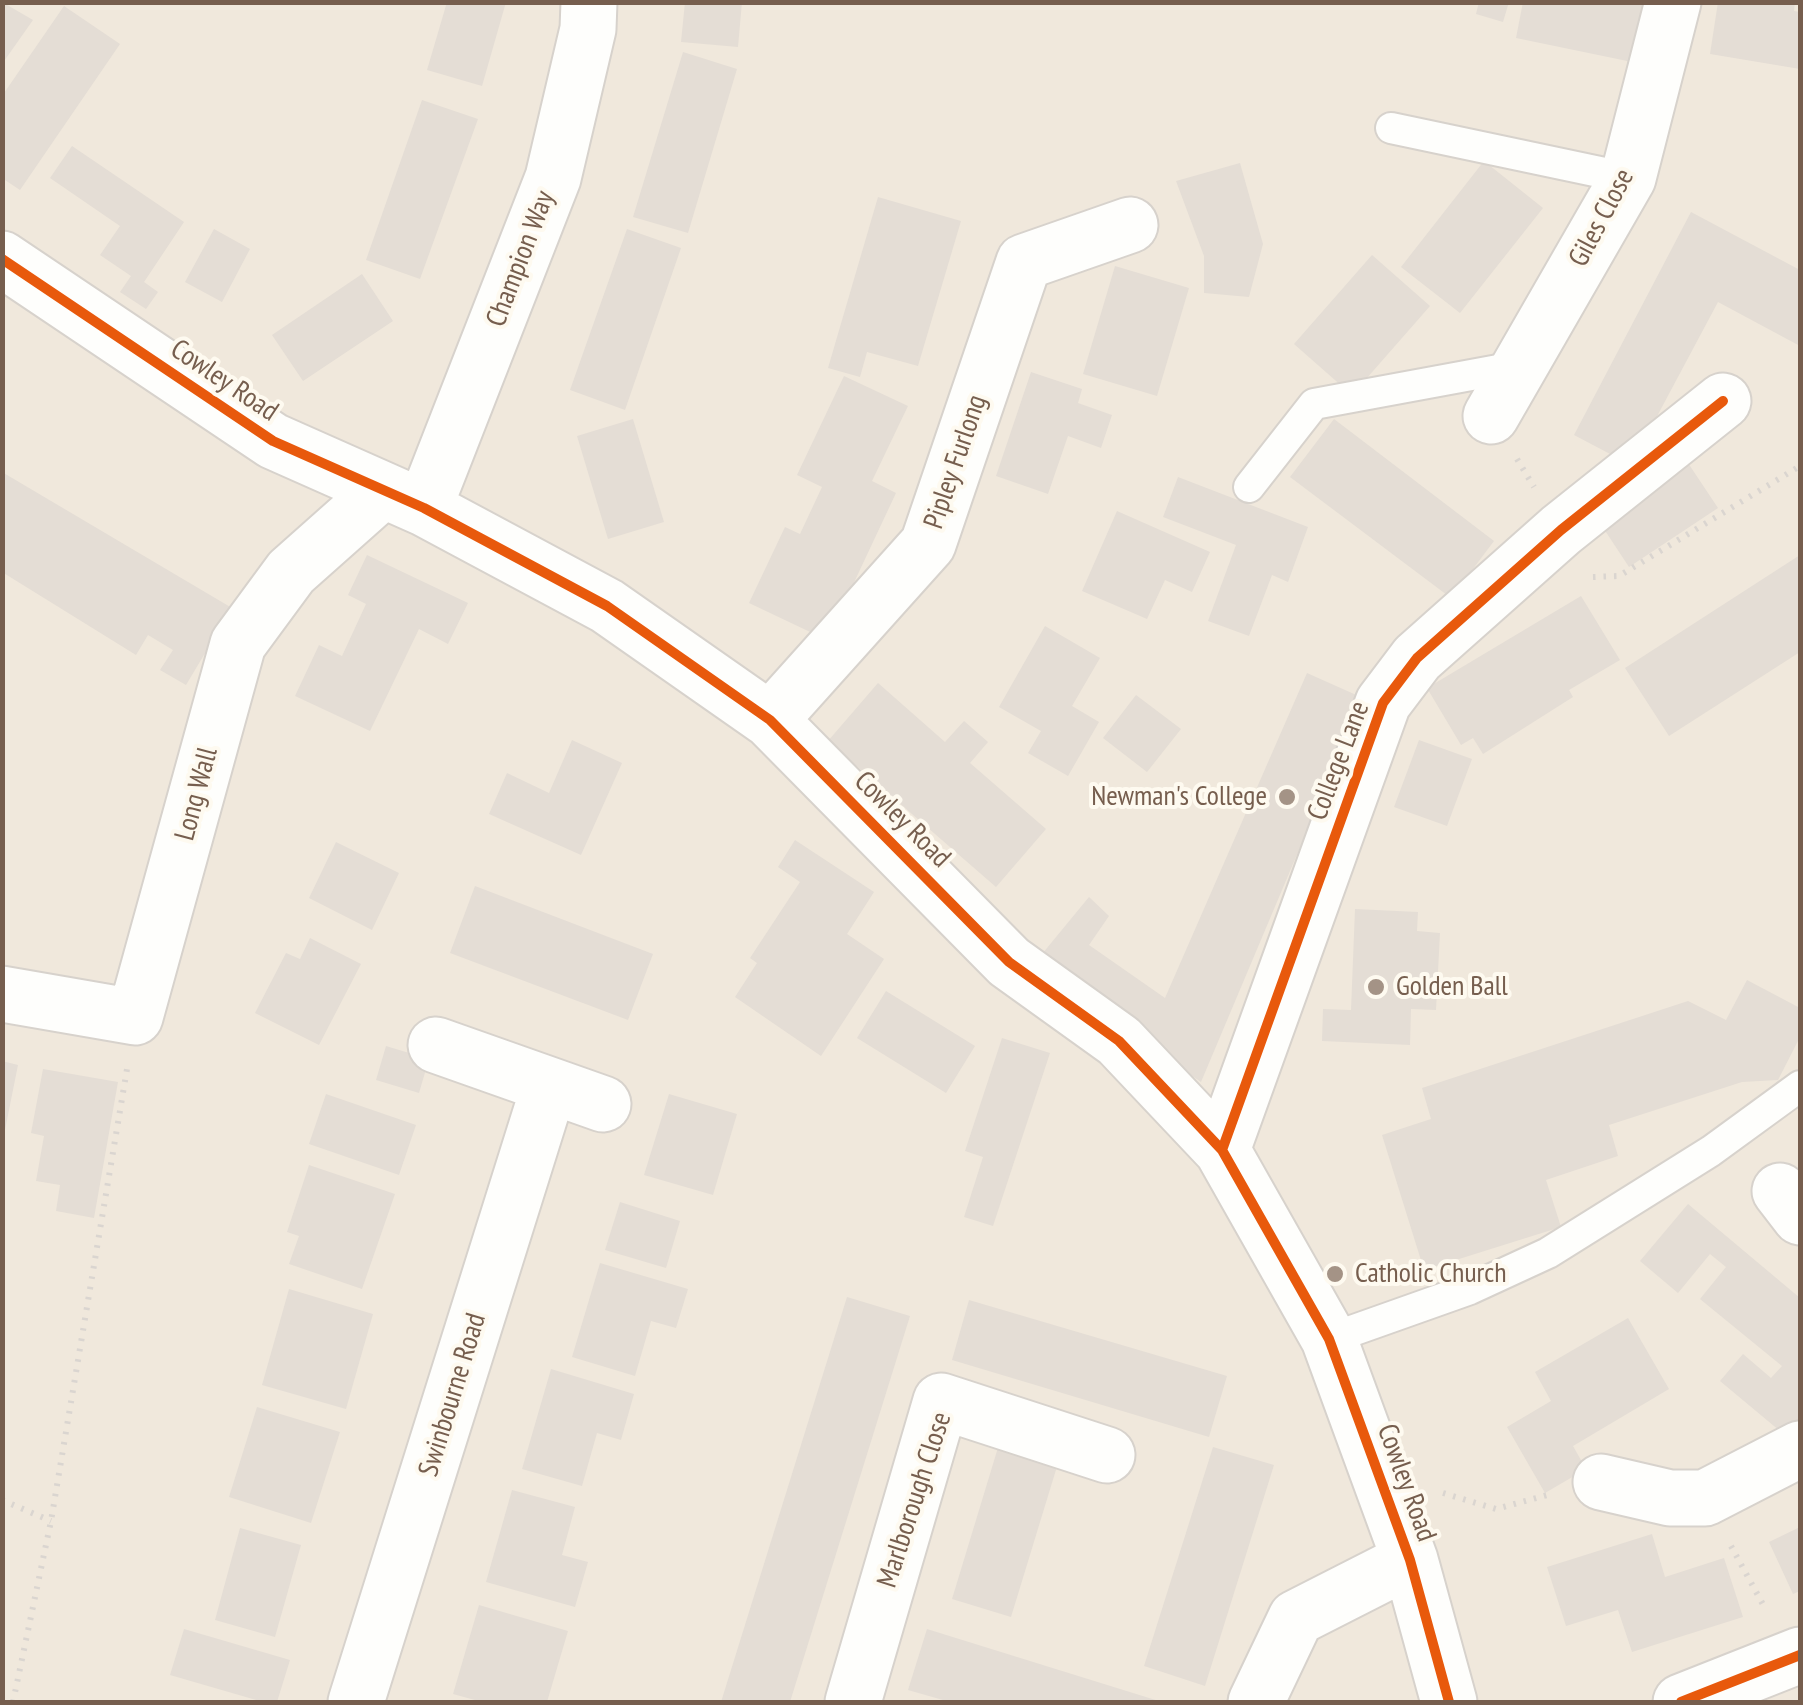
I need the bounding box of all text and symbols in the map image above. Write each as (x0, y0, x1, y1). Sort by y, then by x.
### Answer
street label: Giles Close (1562, 163, 1642, 273)
street label: Champion Way (480, 186, 562, 332)
street label: Cowley Road (164, 333, 284, 429)
street label: Pipley Furlong (917, 391, 995, 533)
street label: College Lane (1301, 697, 1377, 825)
street label: Long Wall (168, 744, 226, 844)
street label: Cowley Road (847, 765, 957, 875)
place label: Newman's College (1091, 780, 1267, 814)
marker: Newman's College (1276, 786, 1298, 808)
place label: Golden Ball (1396, 970, 1508, 1004)
marker: Golden Ball (1365, 976, 1387, 998)
place label: Catholic Church (1355, 1257, 1507, 1291)
marker: Catholic Church (1324, 1263, 1346, 1285)
street label: Swinbourne Road (412, 1310, 494, 1480)
street label: Marlborough Close (871, 1408, 959, 1592)
street label: Cowley Road (1369, 1420, 1443, 1546)

